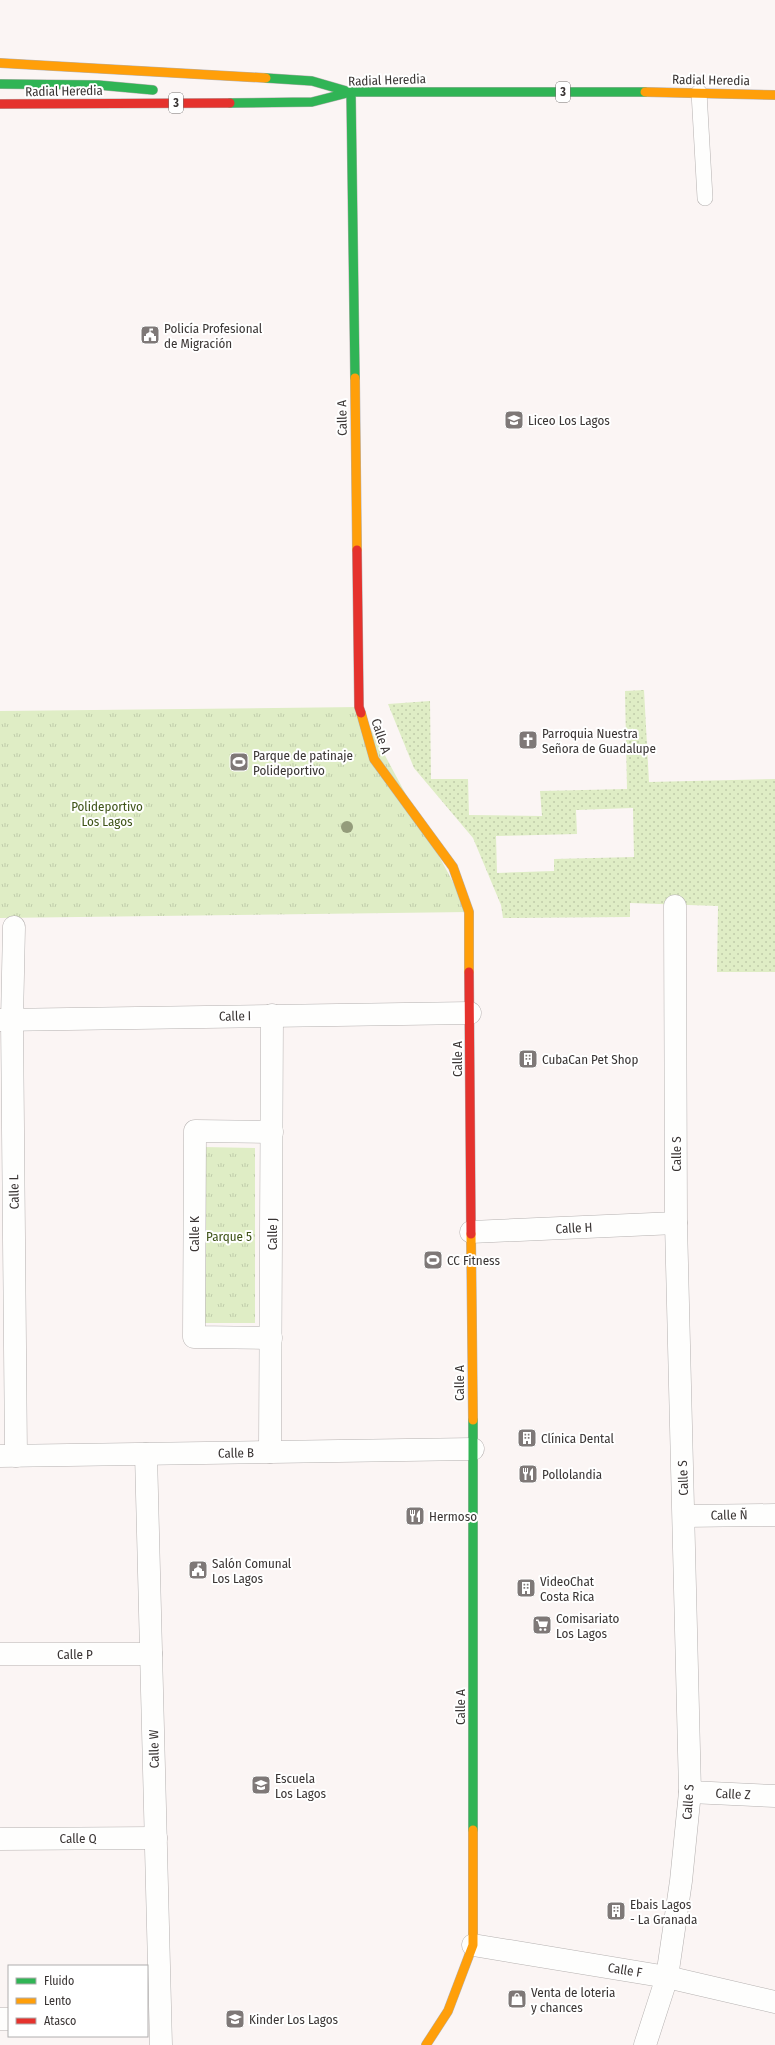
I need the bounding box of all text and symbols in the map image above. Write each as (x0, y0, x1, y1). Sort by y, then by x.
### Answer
street label: Radial Heredia (348, 71, 426, 89)
street label: Radial Heredia (672, 72, 750, 88)
road number: 3 (556, 82, 570, 102)
street label: Radial Heredia (25, 83, 103, 99)
road number: 3 (169, 93, 183, 113)
place label: Policía Profesional de Migración (164, 321, 263, 351)
public building icon: Policía Profesional de Migración (139, 324, 161, 346)
street label: Calle A (334, 400, 350, 436)
school or university icon: Liceo Los Lagos (503, 409, 525, 431)
place label: Liceo Los Lagos (528, 413, 610, 428)
street label: Calle A (368, 717, 394, 756)
place label: Parroquia Nuestra Señora de Guadalupe (542, 726, 656, 756)
church icon: Parroquia Nuestra Señora de Guadalupe (517, 729, 539, 751)
place label: Parque de patinaje Polideportivo (253, 748, 353, 778)
sports icon: Parque de patinaje Polideportivo (228, 751, 250, 773)
park label: Polideportivo Los Lagos (71, 799, 143, 829)
street label: Calle I (219, 1008, 251, 1024)
street label: Calle A (450, 1041, 465, 1077)
building icon: CubaCan Pet Shop (517, 1048, 539, 1070)
place label: CubaCan Pet Shop (542, 1052, 638, 1067)
street label: Calle S (669, 1136, 684, 1172)
street label: Calle L (6, 1174, 22, 1210)
street label: Calle K (187, 1216, 202, 1252)
street label: Calle J (265, 1218, 280, 1250)
street label: Calle H (555, 1220, 593, 1236)
park label: Parque 5 (206, 1229, 252, 1244)
sports icon: CC Fitness (422, 1249, 444, 1271)
place label: CC Fitness (447, 1253, 501, 1268)
street label: Calle A (452, 1365, 467, 1401)
building icon: Clínica Dental (516, 1427, 538, 1449)
place label: Clínica Dental (541, 1431, 614, 1446)
street label: Calle B (218, 1445, 254, 1461)
street label: Calle S (675, 1460, 691, 1496)
restaurant icon: Pollolandia (517, 1463, 539, 1485)
place label: Pollolandia (542, 1467, 602, 1482)
restaurant icon: Hermoso (404, 1505, 426, 1527)
street label: Calle Ñ (710, 1507, 748, 1523)
place label: Hermoso (429, 1509, 477, 1524)
place label: Salón Comunal Los Lagos (212, 1556, 292, 1586)
public building icon: Salón Comunal Los Lagos (187, 1559, 209, 1581)
place label: VideoChat Costa Rica (540, 1574, 595, 1604)
building icon: VideoChat Costa Rica (515, 1577, 537, 1599)
place label: Comisariato Los Lagos (556, 1611, 620, 1641)
supermarket icon: Comisariato Los Lagos (531, 1614, 553, 1636)
street label: Calle P (57, 1647, 93, 1662)
street label: Calle A (453, 1689, 468, 1725)
street label: Calle W (146, 1729, 162, 1768)
place label: Escuela Los Lagos (275, 1771, 327, 1801)
school or university icon: Escuela Los Lagos (250, 1774, 272, 1796)
street label: Calle S (679, 1784, 697, 1820)
street label: Calle Z (715, 1786, 751, 1802)
street label: Calle Q (59, 1831, 97, 1846)
place label: Ebais Lagos - La Granada (630, 1897, 697, 1927)
building icon: Ebais Lagos - La Granada (605, 1900, 627, 1922)
street label: Calle F (607, 1960, 644, 1980)
legend (8, 1965, 148, 2037)
text: Fluido (44, 1974, 74, 1988)
place label: Venta de loteria y chances (531, 1985, 615, 2015)
shop icon: Venta de loteria y chances (506, 1988, 528, 2010)
text: Lento (44, 1994, 71, 2008)
school or university icon: Kinder Los Lagos (224, 2008, 246, 2030)
place label: Kinder Los Lagos (249, 2012, 339, 2027)
text: Atasco (44, 2014, 76, 2028)

